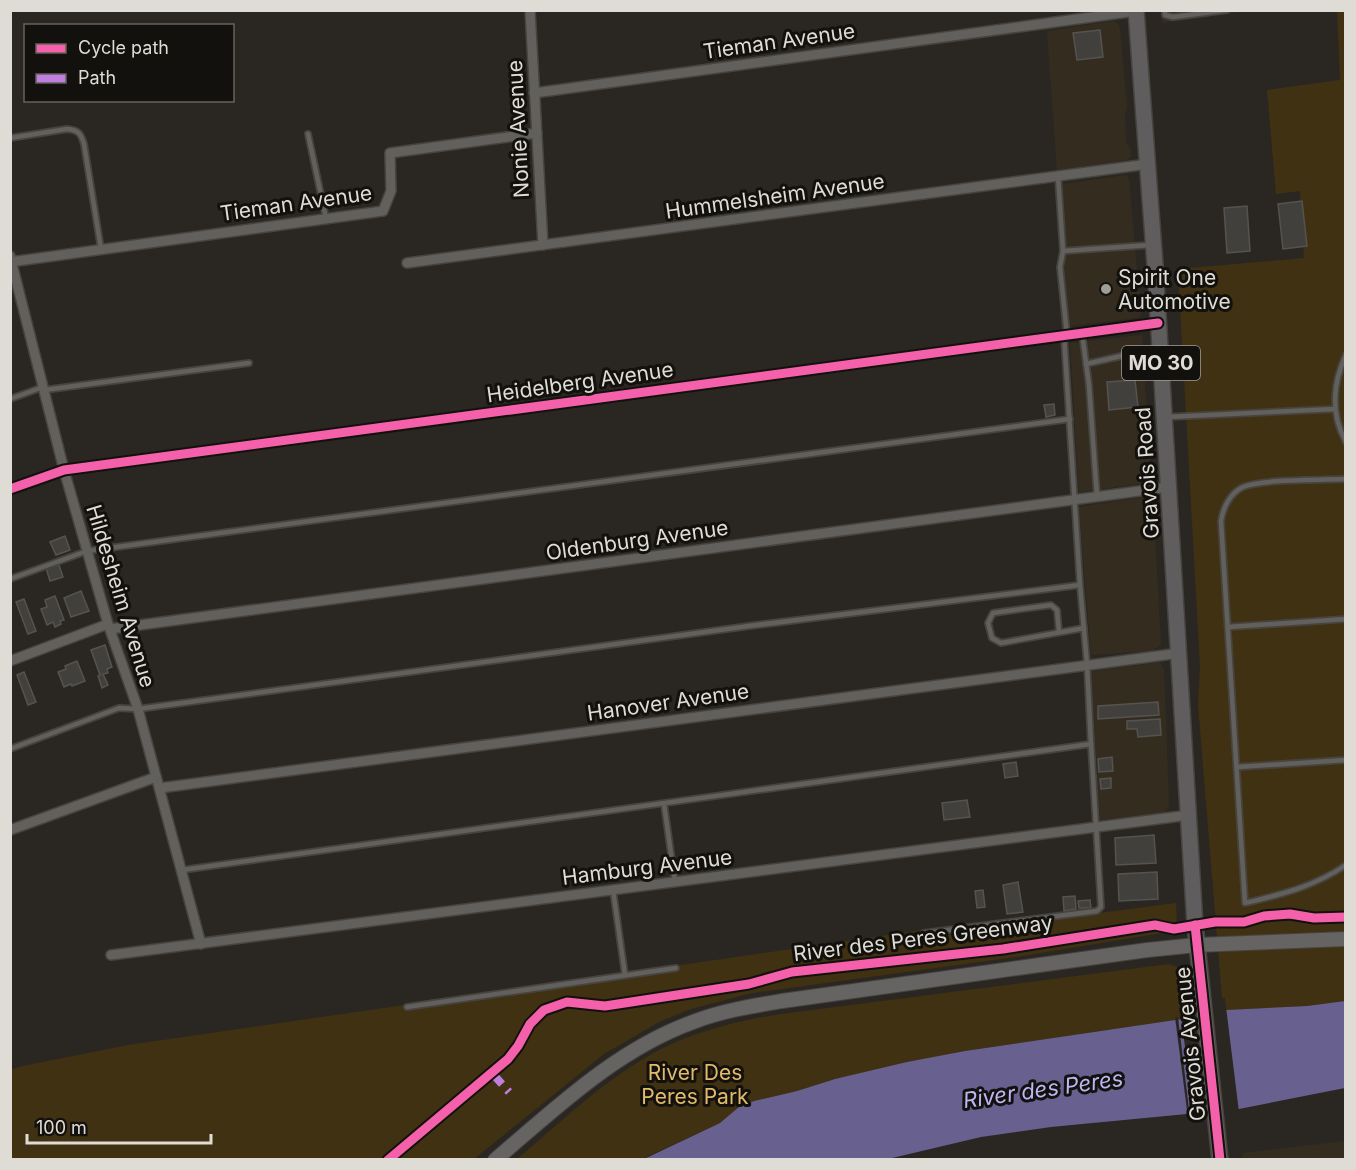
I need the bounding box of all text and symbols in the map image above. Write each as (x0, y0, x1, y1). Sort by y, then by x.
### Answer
street label: Tieman Avenue (701, 18, 857, 64)
legend (24, 24, 234, 102)
text: Cycle path (78, 37, 169, 58)
street label: Nonie Avenue (502, 60, 534, 198)
text: Path (78, 67, 116, 88)
street label: Hummelsheim Avenue (664, 168, 886, 224)
street label: Tieman Avenue (218, 180, 374, 226)
place label: Spirit One Automotive (1118, 265, 1231, 314)
marker: Spirit One Automotive (1099, 282, 1113, 296)
road number: MO 30 (1122, 346, 1200, 380)
street label: Heidelberg Avenue (485, 357, 675, 407)
street label: Gravois Road (1130, 406, 1164, 540)
street label: Hildesheim Avenue (81, 502, 161, 690)
street label: Oldenburg Avenue (544, 515, 730, 565)
street label: Hanover Avenue (585, 678, 751, 726)
street label: Hamburg Avenue (561, 844, 733, 890)
street label: River des Peres Greenway (792, 910, 1054, 966)
street label: Gravois Avenue (1169, 966, 1211, 1122)
park label: River Des Peres Park (641, 1060, 749, 1109)
water label: River des Peres (961, 1065, 1125, 1113)
scale bar (27, 1107, 212, 1145)
text: 100 m (36, 1117, 87, 1138)

